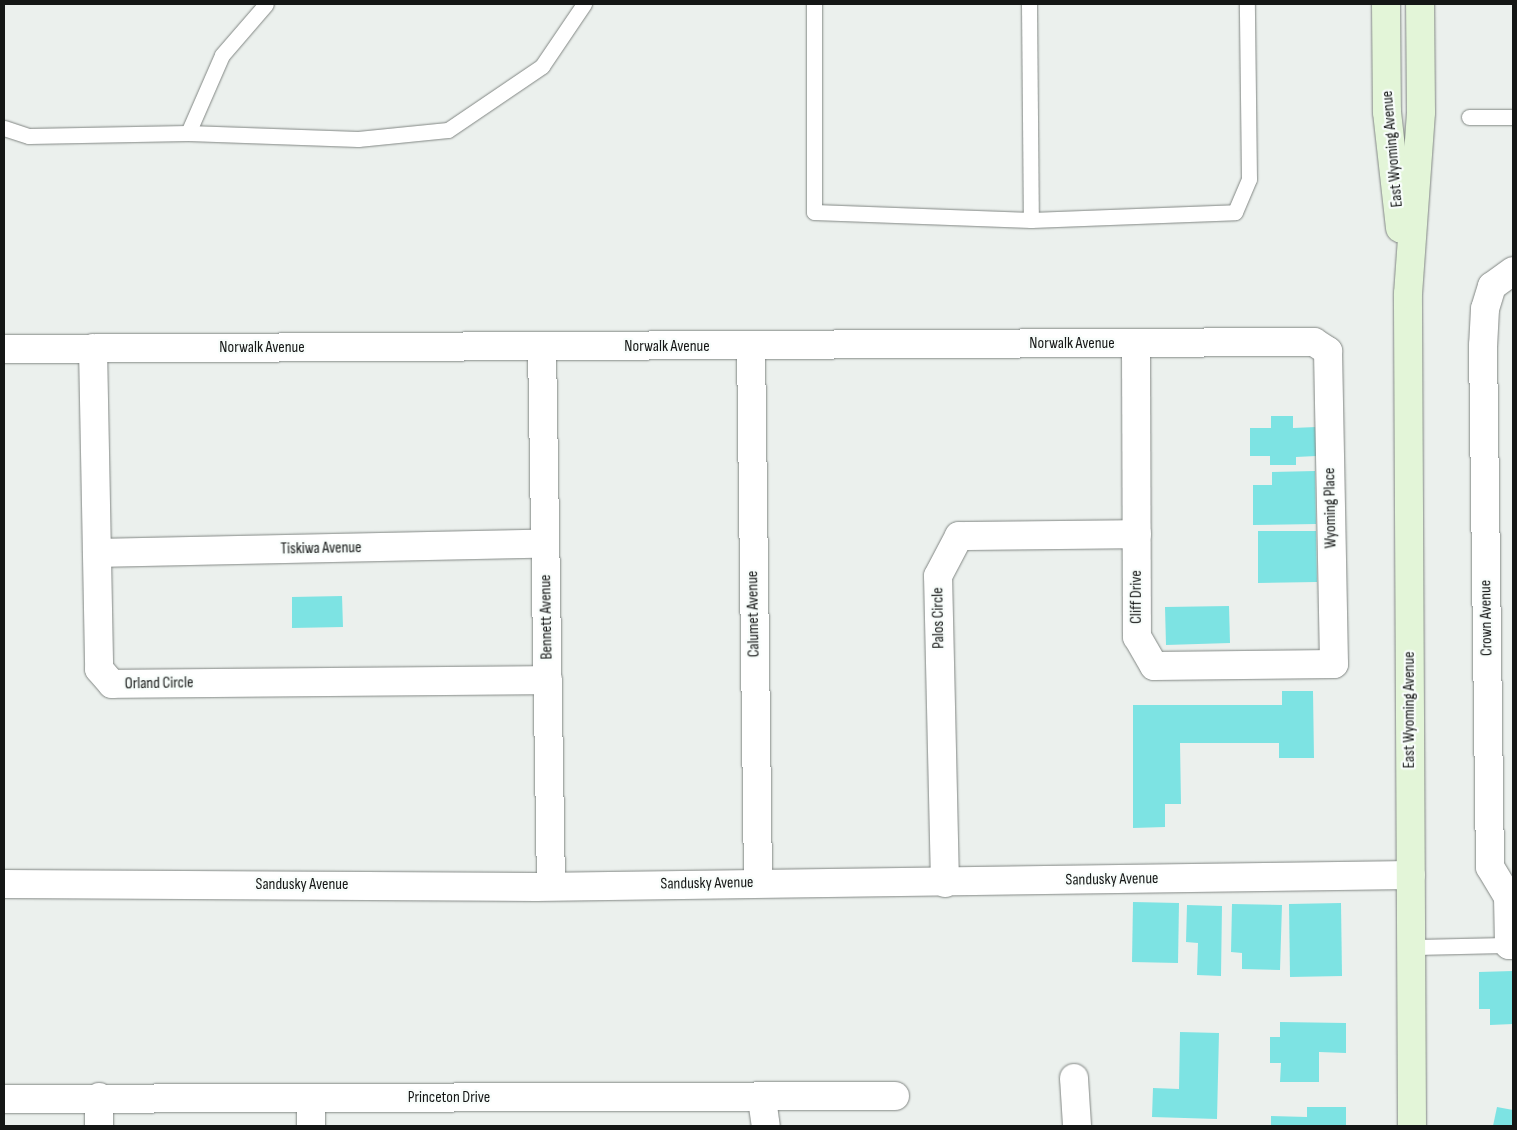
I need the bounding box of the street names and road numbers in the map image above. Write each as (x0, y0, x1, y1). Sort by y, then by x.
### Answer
street label: East Wyoming Avenue (1378, 90, 1408, 208)
street label: Norwalk Avenue (1029, 334, 1115, 354)
street label: Norwalk Avenue (624, 337, 710, 357)
street label: Norwalk Avenue (219, 338, 305, 358)
street label: Wyoming Place (1321, 468, 1341, 548)
street label: Tiskiwa Avenue (280, 539, 362, 559)
street label: Cliff Drive (1127, 570, 1147, 624)
street label: Calumet Avenue (744, 571, 764, 657)
street label: Bennett Avenue (537, 574, 557, 660)
street label: Crown Avenue (1477, 580, 1497, 656)
street label: Palos Circle (929, 587, 949, 649)
street label: East Wyoming Avenue (1400, 652, 1420, 768)
street label: Orland Circle (125, 674, 193, 694)
street label: Sandusky Avenue (1065, 870, 1159, 890)
street label: Sandusky Avenue (660, 874, 754, 894)
street label: Sandusky Avenue (256, 875, 348, 895)
street label: Princeton Drive (408, 1088, 490, 1108)

